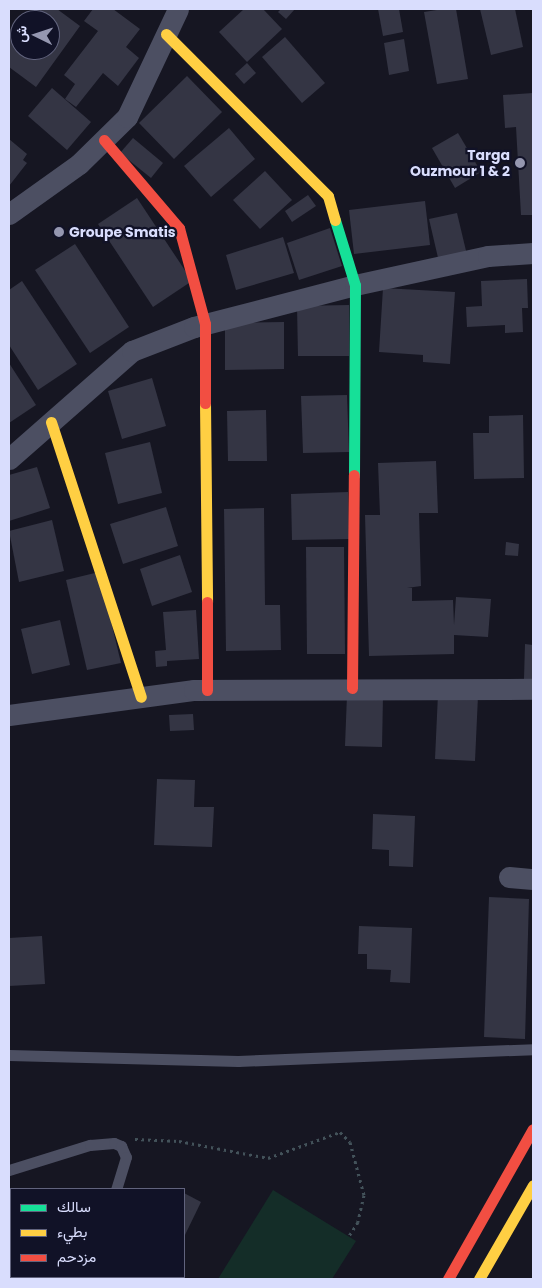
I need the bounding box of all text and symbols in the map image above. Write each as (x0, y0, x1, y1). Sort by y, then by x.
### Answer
north arrow (10, 10, 60, 60)
text: ش (10, 25, 32, 43)
place label: Targa Ouzmour 1 & 2 (410, 147, 510, 180)
marker: Targa Ouzmour 1 & 2 (514, 157, 526, 169)
place label: Groupe Smatis (69, 224, 176, 240)
marker: Groupe Smatis (53, 226, 65, 238)
legend (10, 1188, 185, 1278)
text: سالك (57, 1196, 91, 1217)
text: بطيء (57, 1221, 87, 1242)
text: مزدحم (57, 1246, 96, 1267)

